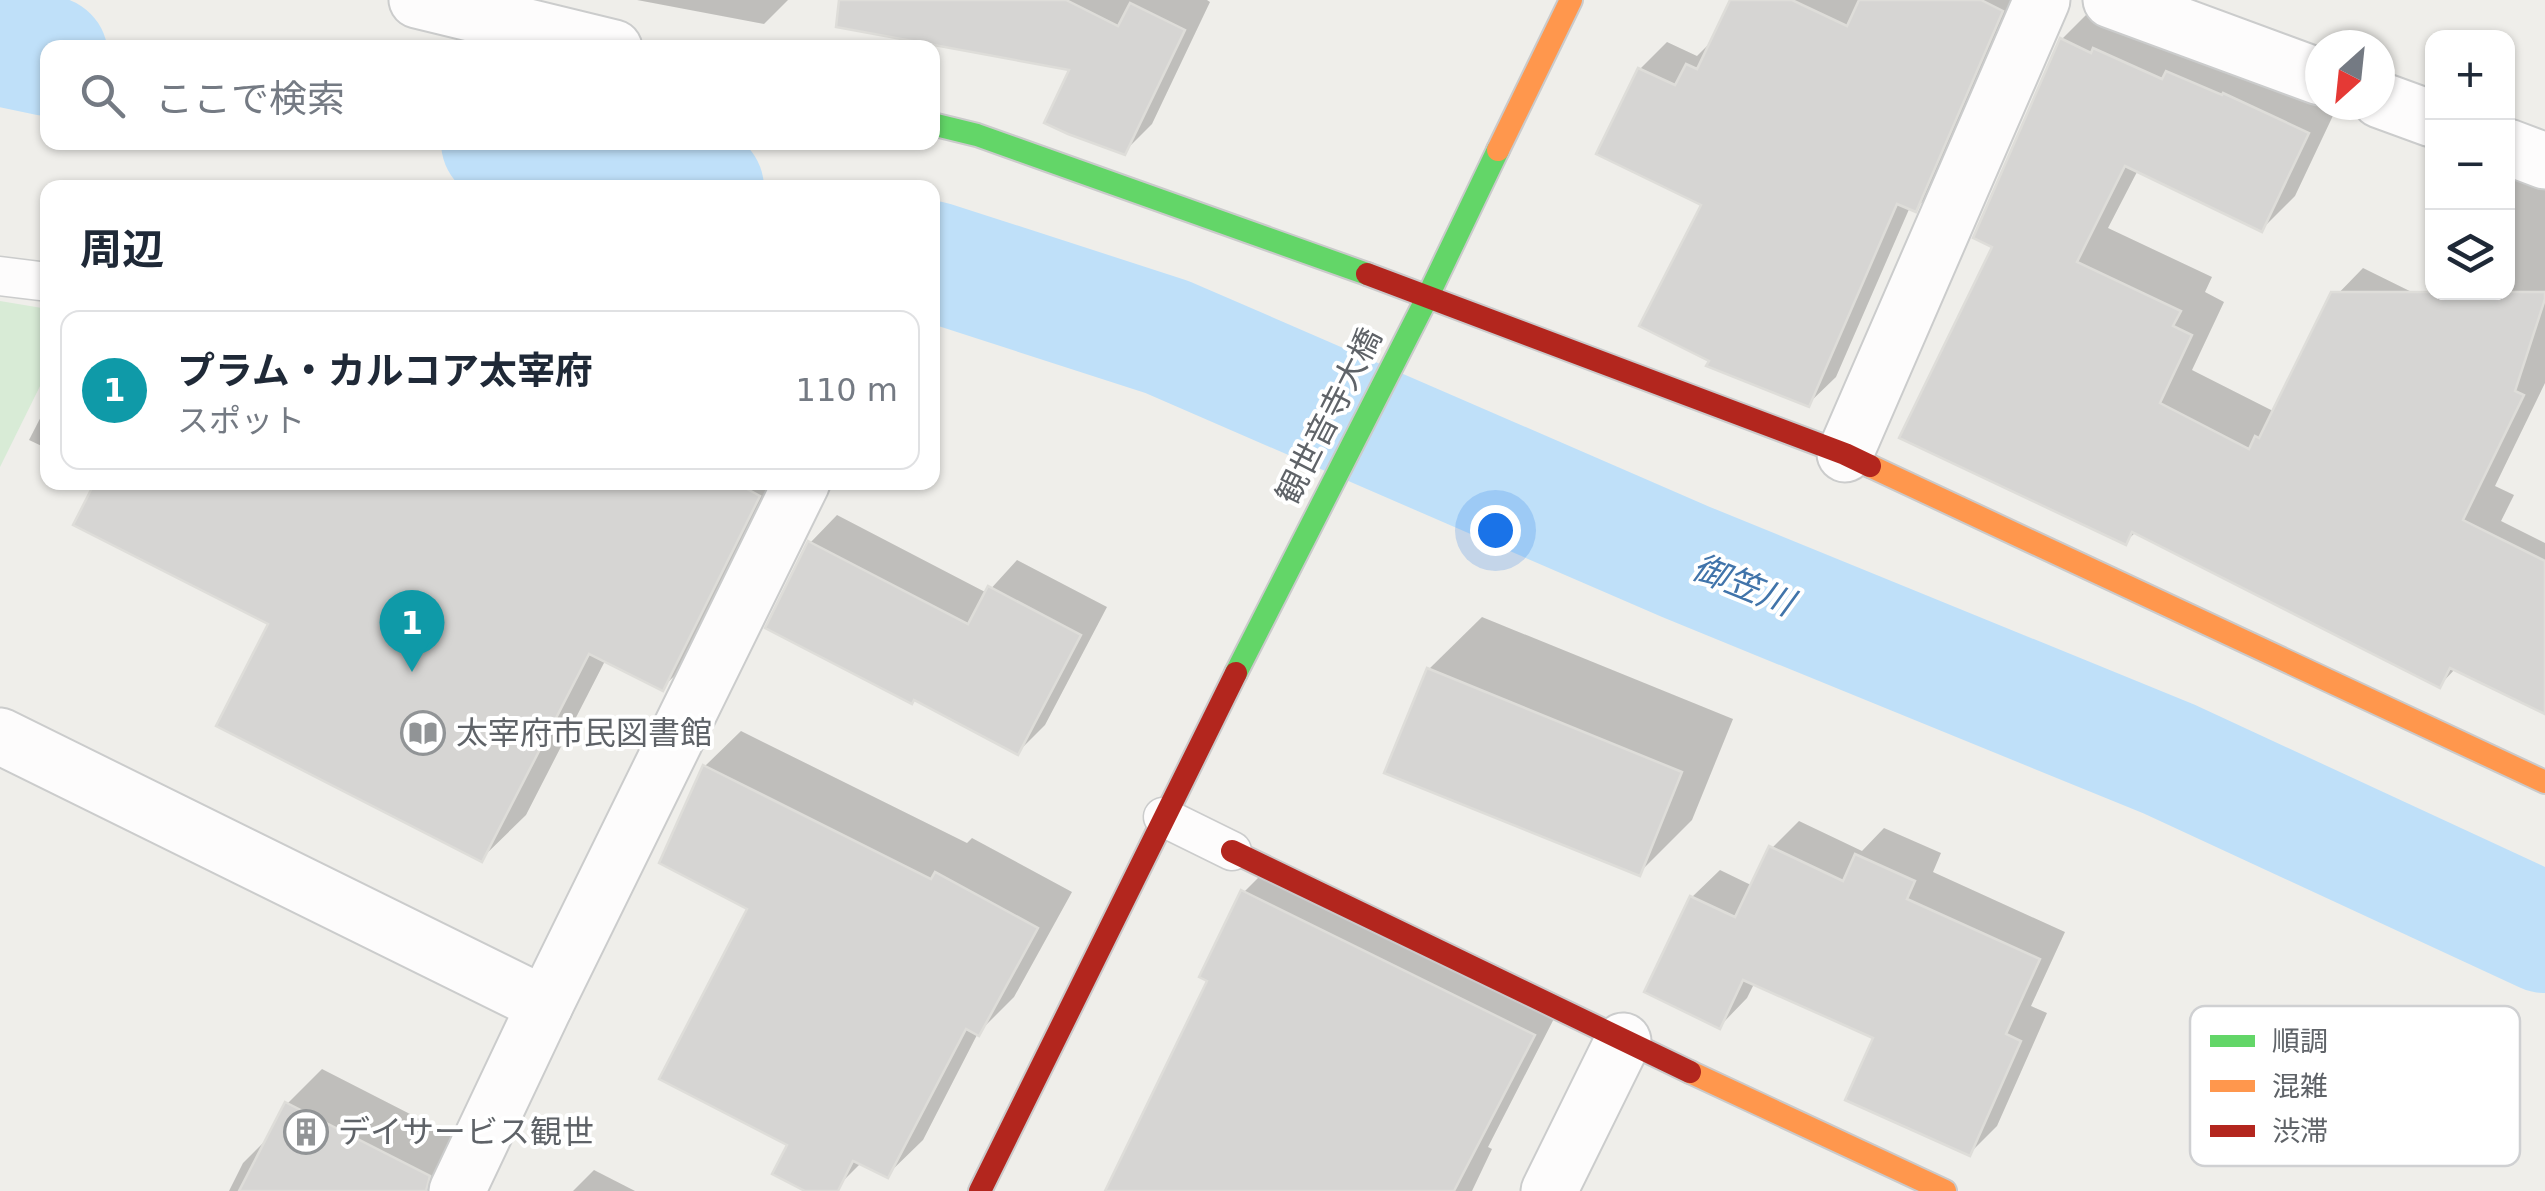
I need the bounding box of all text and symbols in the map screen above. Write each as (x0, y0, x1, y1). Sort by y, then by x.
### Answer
north arrow (2305, 30, 2395, 120)
map controls (2425, 30, 2515, 300)
button: + (2425, 30, 2515, 120)
search box (40, 40, 940, 150)
icon: search (75, 68, 130, 123)
text: ここで検索 (155, 77, 345, 121)
button: − (2425, 120, 2515, 210)
button: layers (2425, 210, 2515, 300)
text: 周辺 (80, 225, 164, 274)
street label: 観世音寺大橋 (1268, 322, 1390, 510)
text: プラム・カルコア太宰府 (177, 349, 593, 393)
text: 1 (103, 371, 126, 409)
text: 110 m (796, 371, 898, 409)
text: スポット (177, 402, 305, 440)
your location (1470, 505, 1521, 556)
water label: 御笠川 (1687, 547, 1803, 625)
pin: 1 (380, 590, 444, 672)
library icon: 太宰府市民図書館 (400, 710, 446, 756)
place label: 太宰府市民図書館 (456, 714, 712, 752)
legend (2190, 1006, 2520, 1166)
text: 順調 (2272, 1025, 2328, 1058)
text: 混雑 (2272, 1070, 2328, 1103)
building icon: デイサービス観世 (283, 1109, 329, 1155)
place label: デイサービス観世 (338, 1113, 594, 1151)
text: 渋滞 (2272, 1115, 2328, 1148)

